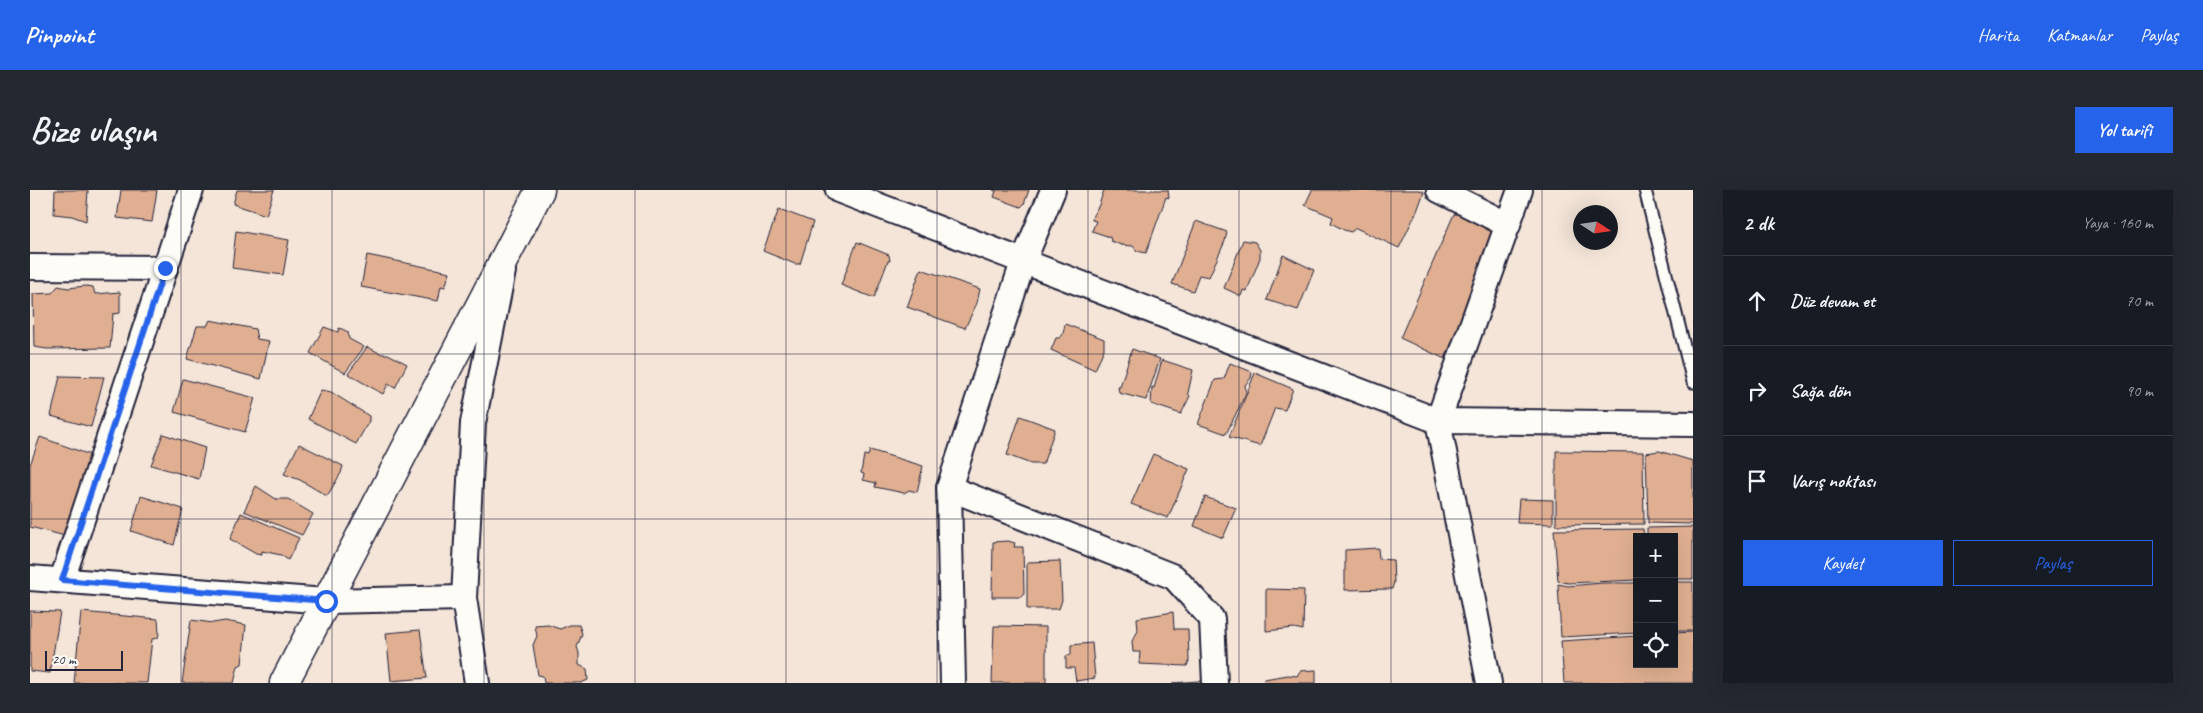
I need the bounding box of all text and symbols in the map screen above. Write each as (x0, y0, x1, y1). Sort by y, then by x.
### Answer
text: Pinpoint (25, 20, 94, 50)
text: Harita (1978, 24, 2019, 46)
text: Katmanlar (2047, 24, 2112, 46)
text: Paylaş (2140, 24, 2178, 46)
button: Yol tarifi (2075, 107, 2173, 153)
text: Bize ulaşın (30, 108, 156, 153)
north arrow (1573, 205, 1618, 250)
text: 2 dk (1743, 210, 1774, 236)
text: Yaya · 160 m (2082, 213, 2153, 233)
route end (154, 257, 177, 280)
icon: ahead (1743, 287, 1771, 315)
text: Düz devam et (1790, 289, 1875, 313)
text: 70 m (2126, 291, 2153, 311)
icon: right (1743, 377, 1771, 405)
text: Sağa dön (1790, 379, 1851, 403)
text: 90 m (2126, 381, 2153, 401)
icon: arrive (1743, 467, 1771, 495)
text: Varış noktası (1790, 469, 1875, 493)
map controls (1633, 533, 1678, 668)
button: + (1633, 533, 1678, 578)
button: Kaydet (1743, 540, 1943, 586)
button: Paylaş (1953, 540, 2153, 586)
button: − (1633, 578, 1678, 623)
route start (315, 590, 338, 613)
button: locate (1633, 623, 1678, 668)
scale bar (45, 648, 122, 671)
text: 20 m (52, 651, 76, 668)

